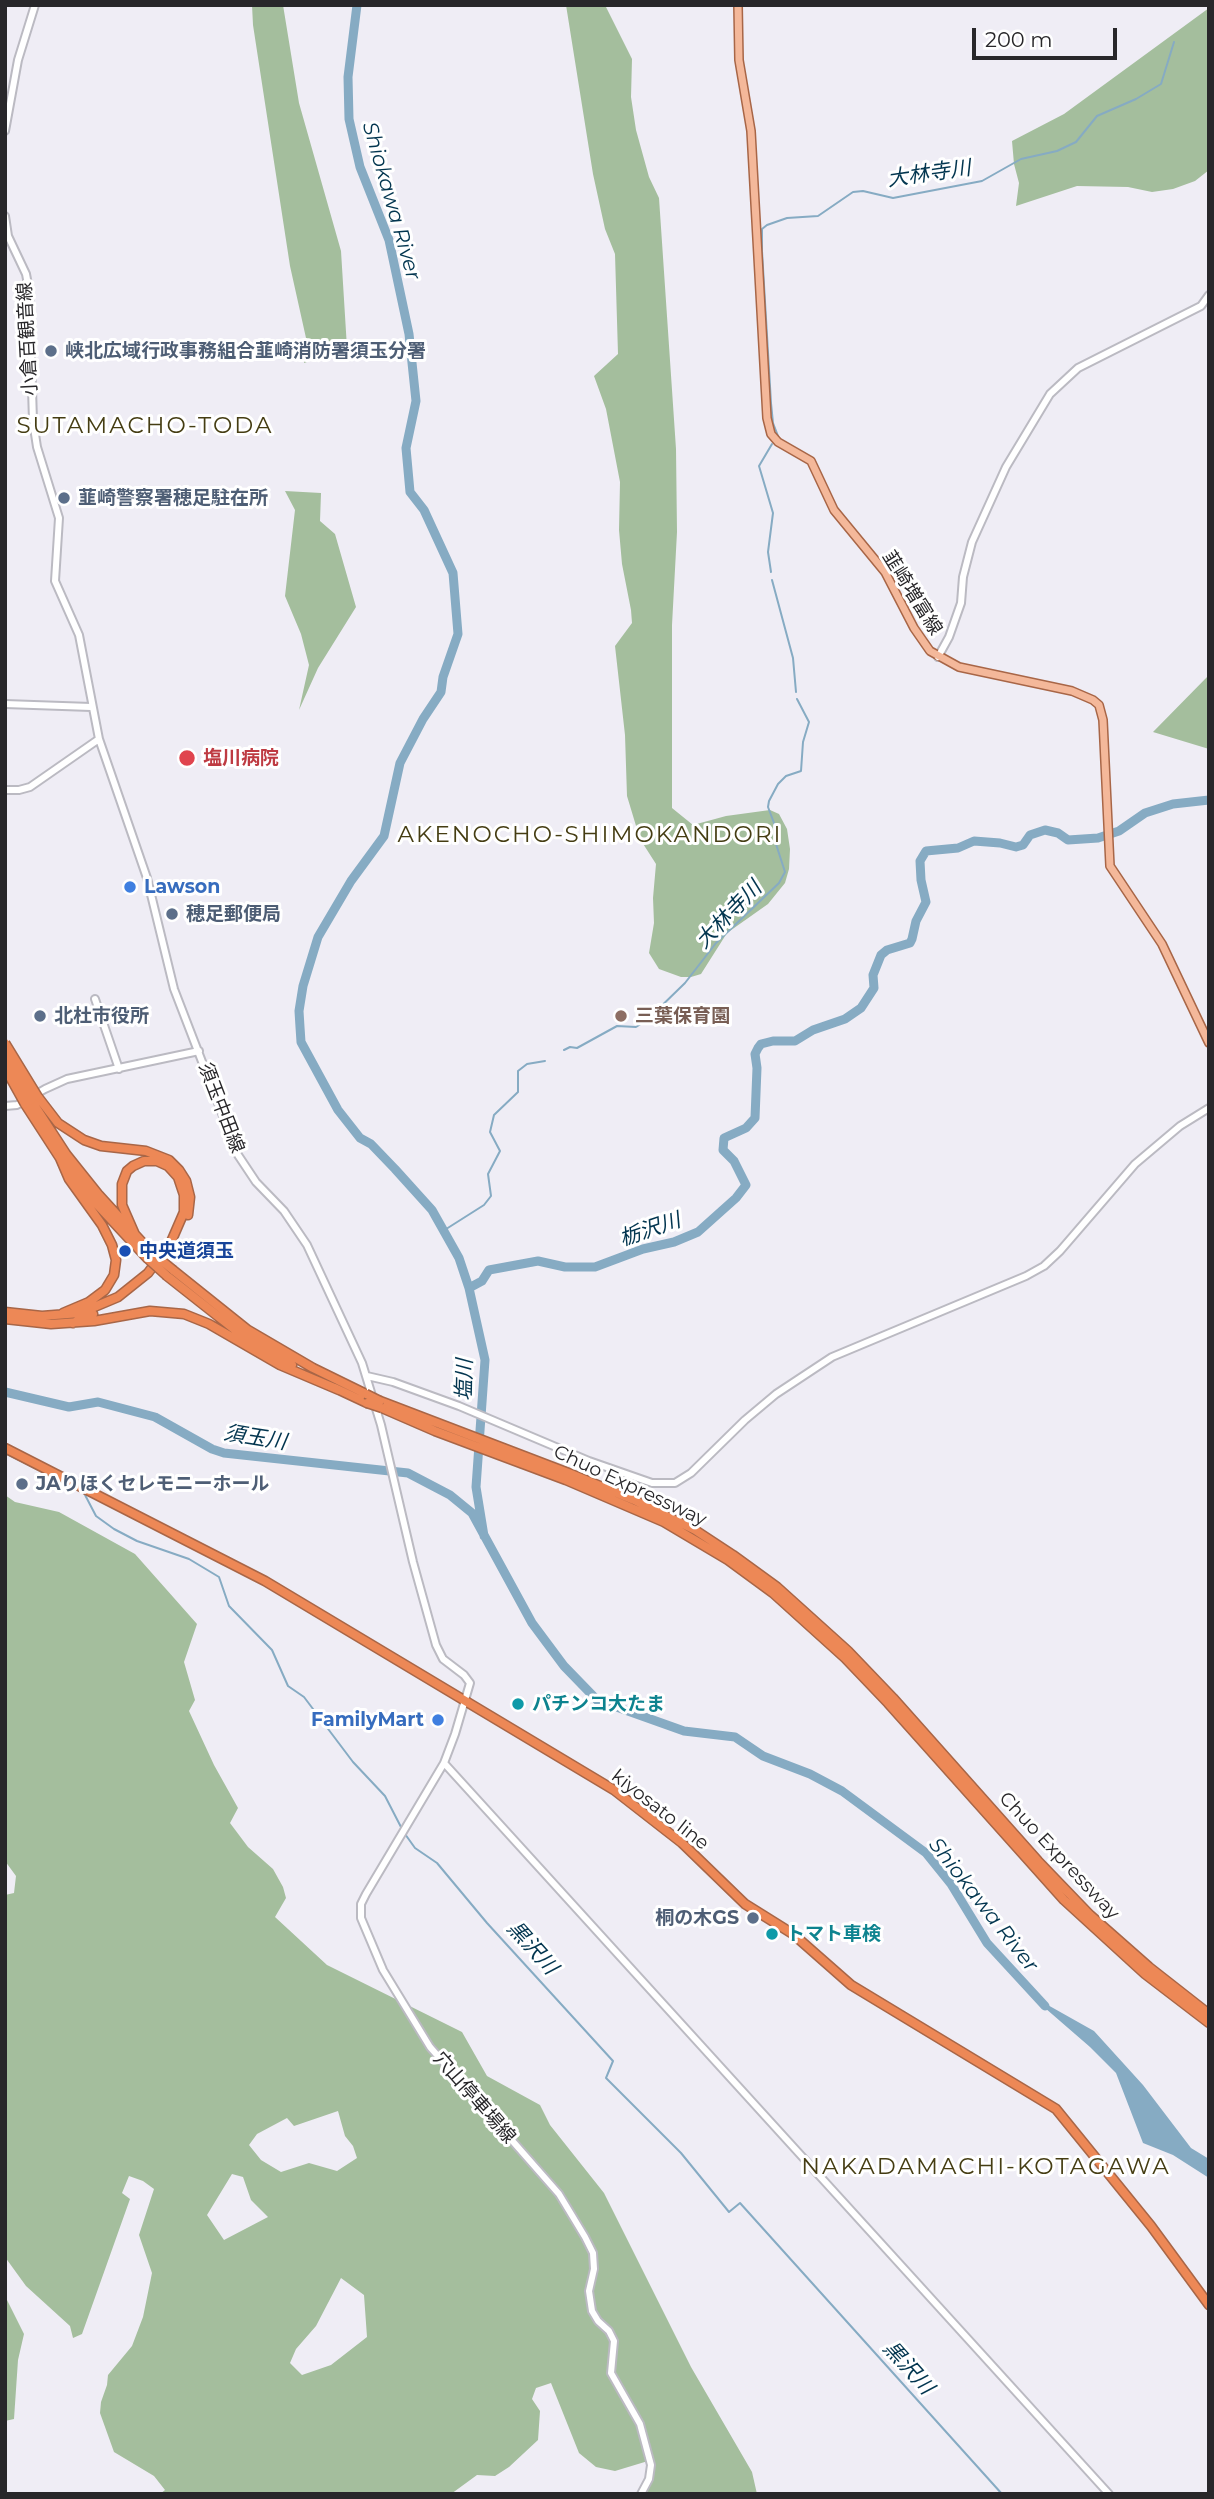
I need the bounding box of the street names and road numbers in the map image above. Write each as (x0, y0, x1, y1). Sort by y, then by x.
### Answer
street label: 小倉百観音線 (14, 281, 42, 397)
street label: 韮崎増富線 (877, 547, 947, 639)
street label: 須玉中田線 (193, 1060, 249, 1156)
street label: Chuo Expressway (550, 1441, 710, 1531)
street label: kiyosato line (607, 1765, 713, 1855)
street label: Chuo Expressway (994, 1787, 1124, 1925)
street label: 穴山停車場線 (428, 2048, 520, 2148)

